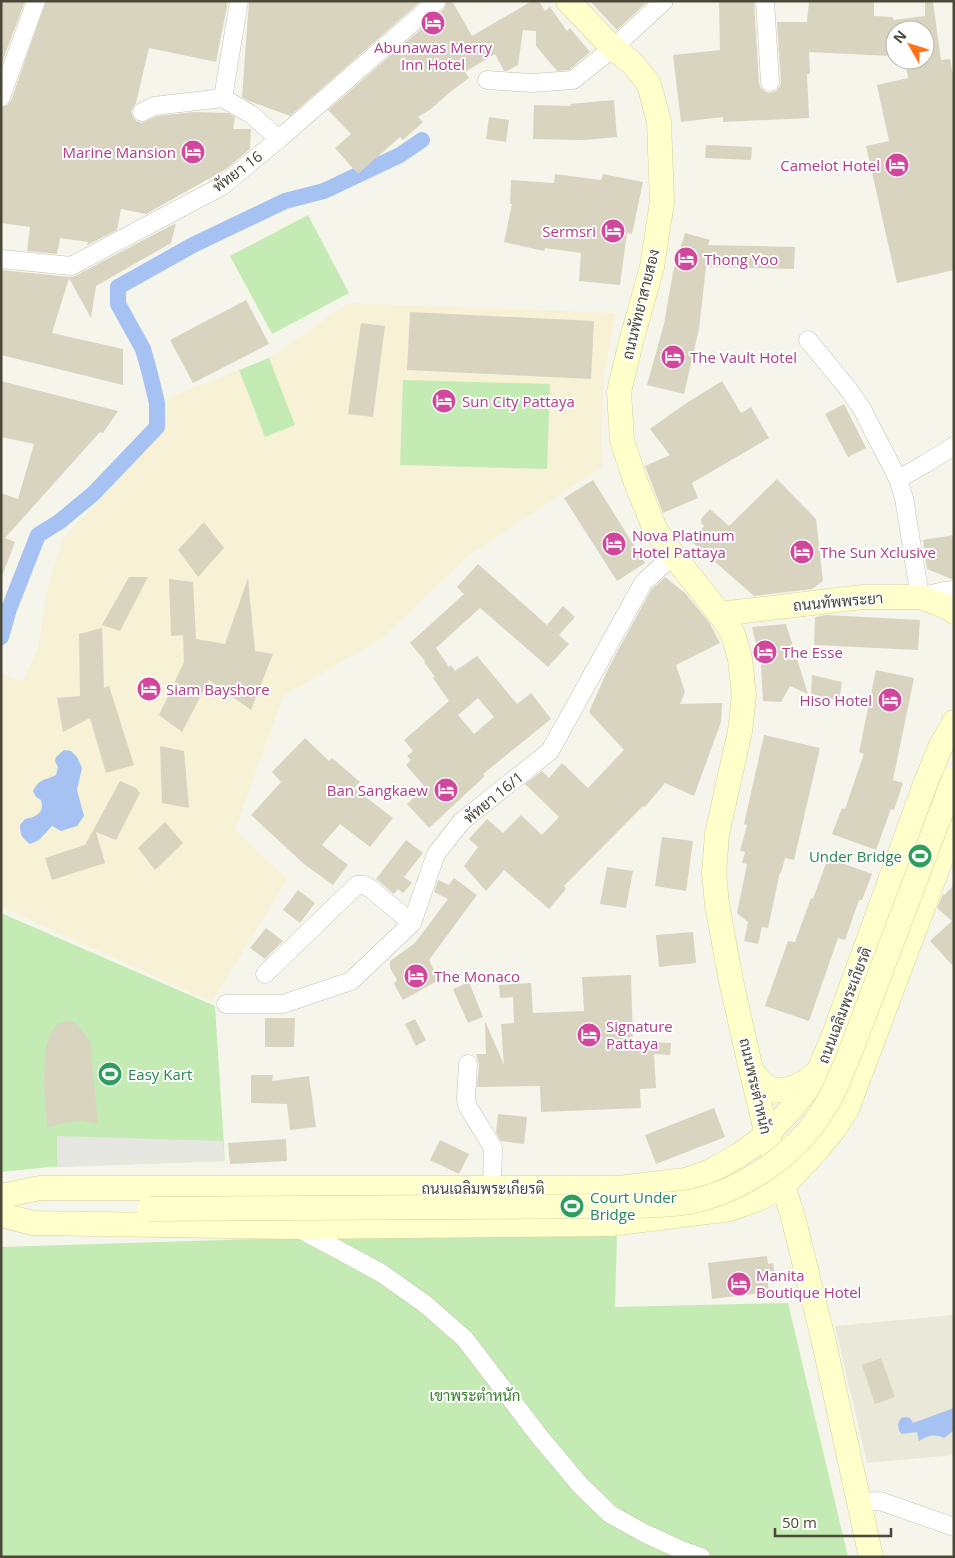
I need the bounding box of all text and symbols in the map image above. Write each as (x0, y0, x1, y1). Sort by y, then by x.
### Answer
hotel icon: Abunawas Merry Inn Hotel (420, 10, 446, 36)
north arrow (885, 20, 935, 70)
text: N (889, 26, 910, 47)
place label: Abunawas Merry Inn Hotel (374, 37, 493, 74)
hotel icon: Marine Mansion (180, 139, 206, 165)
place label: Marine Mansion (63, 142, 176, 162)
street label: พัทยา 16 (208, 146, 266, 196)
hotel icon: Camelot Hotel (884, 152, 910, 178)
place label: Camelot Hotel (780, 155, 880, 175)
hotel icon: Sermsri (600, 218, 626, 244)
place label: Sermsri (542, 221, 596, 241)
hotel icon: Thong Yoo (673, 246, 699, 272)
street label: ถนนพัทยาสายสอง (617, 247, 663, 361)
place label: Thong Yoo (704, 249, 778, 269)
hotel icon: The Vault Hotel (660, 344, 686, 370)
place label: The Vault Hotel (690, 347, 797, 367)
hotel icon: Sun City Pattaya (431, 388, 457, 414)
place label: Sun City Pattaya (462, 391, 575, 411)
place label: Nova Platinum Hotel Pattaya (632, 525, 735, 562)
hotel icon: Nova Platinum Hotel Pattaya (601, 531, 627, 557)
hotel icon: The Sun Xclusive (789, 539, 815, 565)
place label: The Sun Xclusive (820, 542, 936, 562)
street label: ถนนทัพพระยา (792, 587, 884, 615)
hotel icon: The Esse (752, 639, 778, 665)
place label: The Esse (782, 642, 843, 662)
hotel icon: Siam Bayshore (136, 676, 162, 702)
place label: Siam Bayshore (166, 679, 270, 699)
hotel icon: Hiso Hotel (877, 687, 903, 713)
place label: Hiso Hotel (799, 690, 872, 710)
street label: พัทยา 16/1 (459, 767, 527, 827)
hotel icon: Ban Sangkaew (433, 777, 459, 803)
place label: Ban Sangkaew (327, 780, 428, 800)
sports icon: Under Bridge (907, 843, 933, 869)
place label: Under Bridge (809, 846, 902, 866)
street label: ถนนเฉลิมพระเกียรติ (813, 944, 875, 1066)
hotel icon: The Monaco (403, 963, 429, 989)
place label: The Monaco (434, 966, 520, 986)
place label: Signature Pattaya (606, 1016, 673, 1053)
hotel icon: Signature Pattaya (576, 1022, 602, 1048)
street label: ถนนพระตำหนัก (735, 1036, 777, 1136)
sports icon: Easy Kart (97, 1061, 123, 1087)
place label: Easy Kart (128, 1064, 192, 1084)
street label: ถนนเฉลิมพระเกียรติ (421, 1178, 545, 1198)
place label: Court Under Bridge (590, 1187, 677, 1224)
sports icon: Court Under Bridge (559, 1193, 585, 1219)
place label: Manita Boutique Hotel (756, 1265, 861, 1302)
hotel icon: Manita Boutique Hotel (726, 1271, 752, 1297)
park label: เขาพระตำหนัก (429, 1385, 521, 1405)
scale bar (775, 1506, 891, 1538)
text: 50 m (782, 1512, 817, 1532)

